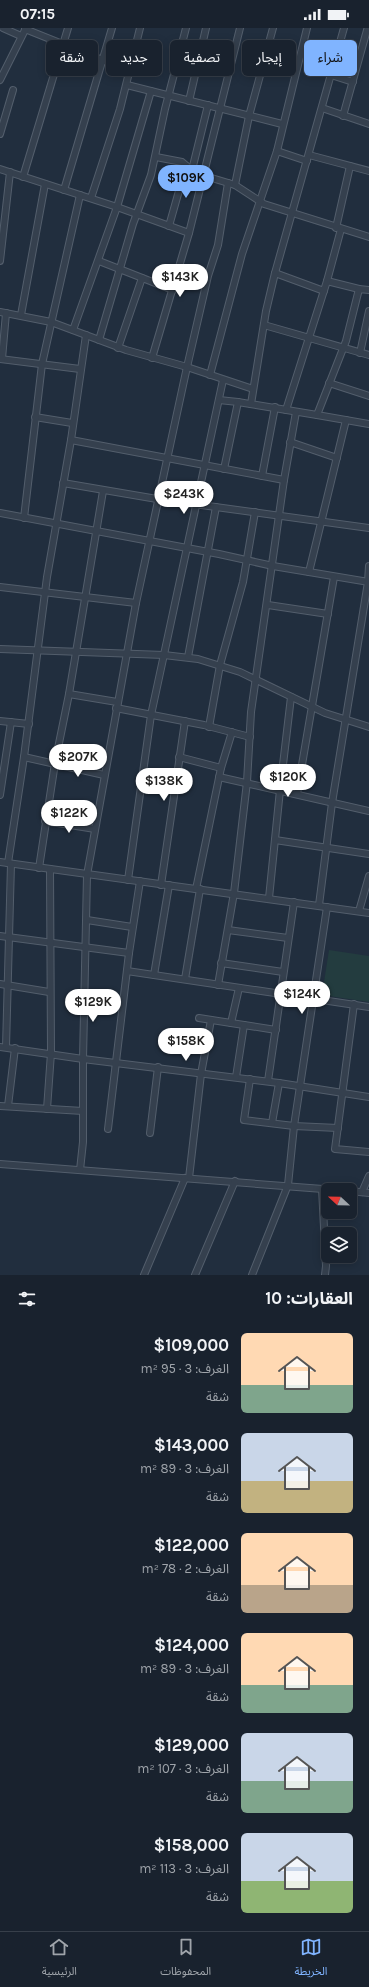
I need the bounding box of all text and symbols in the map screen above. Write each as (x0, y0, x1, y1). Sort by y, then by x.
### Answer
text: 07:15 (20, 5, 55, 23)
chip: شقة (46, 40, 98, 76)
chip: جديد (106, 40, 162, 76)
chip: تصفية (170, 40, 234, 76)
chip: إيجار (242, 40, 296, 76)
chip: شراء (304, 40, 357, 76)
pin: $109K (158, 165, 214, 199)
text: $109K (167, 170, 205, 185)
pin: $143K (152, 264, 208, 298)
text: $143K (161, 269, 199, 284)
pin: $243K (156, 481, 212, 515)
text: $243K (163, 486, 205, 501)
pin: $207K (50, 744, 106, 778)
text: $207K (58, 749, 98, 764)
pin: $120K (260, 764, 316, 798)
pin: $138K (136, 768, 192, 802)
text: $120K (269, 769, 307, 784)
text: $138K (145, 773, 183, 788)
pin: $122K (41, 800, 97, 834)
text: $122K (50, 805, 88, 820)
pin: $124K (274, 981, 330, 1015)
text: $124K (283, 986, 321, 1001)
pin: $129K (65, 989, 121, 1023)
text: $129K (74, 994, 112, 1009)
pin: $158K (158, 1028, 214, 1062)
text: $158K (167, 1033, 205, 1048)
north arrow (321, 1183, 357, 1219)
map controls (321, 1183, 357, 1263)
button: layers (321, 1227, 357, 1263)
icon: filters (16, 1288, 38, 1310)
text: العقارات: 10 (265, 1288, 353, 1308)
text: $109,000 (154, 1335, 229, 1355)
icon: home (273, 1349, 321, 1397)
text: الغرف: 3 · 95 m² (141, 1361, 229, 1376)
text: شقة (206, 1389, 229, 1404)
text: $143,000 (154, 1435, 229, 1455)
icon: home (273, 1449, 321, 1497)
text: الغرف: 3 · 89 m² (140, 1461, 229, 1476)
text: شقة (206, 1489, 229, 1504)
text: $122,000 (154, 1535, 229, 1555)
icon: home (273, 1549, 321, 1597)
text: الغرف: 2 · 78 m² (142, 1561, 229, 1576)
text: شقة (206, 1589, 229, 1604)
text: $124,000 (154, 1635, 229, 1655)
icon: home (273, 1649, 321, 1697)
text: الغرف: 3 · 89 m² (140, 1661, 229, 1676)
text: شقة (206, 1689, 229, 1704)
text: $129,000 (154, 1735, 229, 1755)
icon: home (273, 1749, 321, 1797)
text: الغرف: 3 · 107 m² (137, 1761, 229, 1776)
text: شقة (206, 1789, 229, 1804)
text: $158,000 (154, 1835, 229, 1855)
icon: home (273, 1849, 321, 1897)
text: الغرف: 3 · 113 m² (139, 1861, 229, 1876)
text: شقة (206, 1889, 229, 1904)
tab: الرئيسية (42, 1936, 77, 1983)
tab: المحفوظات (160, 1936, 211, 1983)
tab: الخريطة (294, 1936, 327, 1983)

